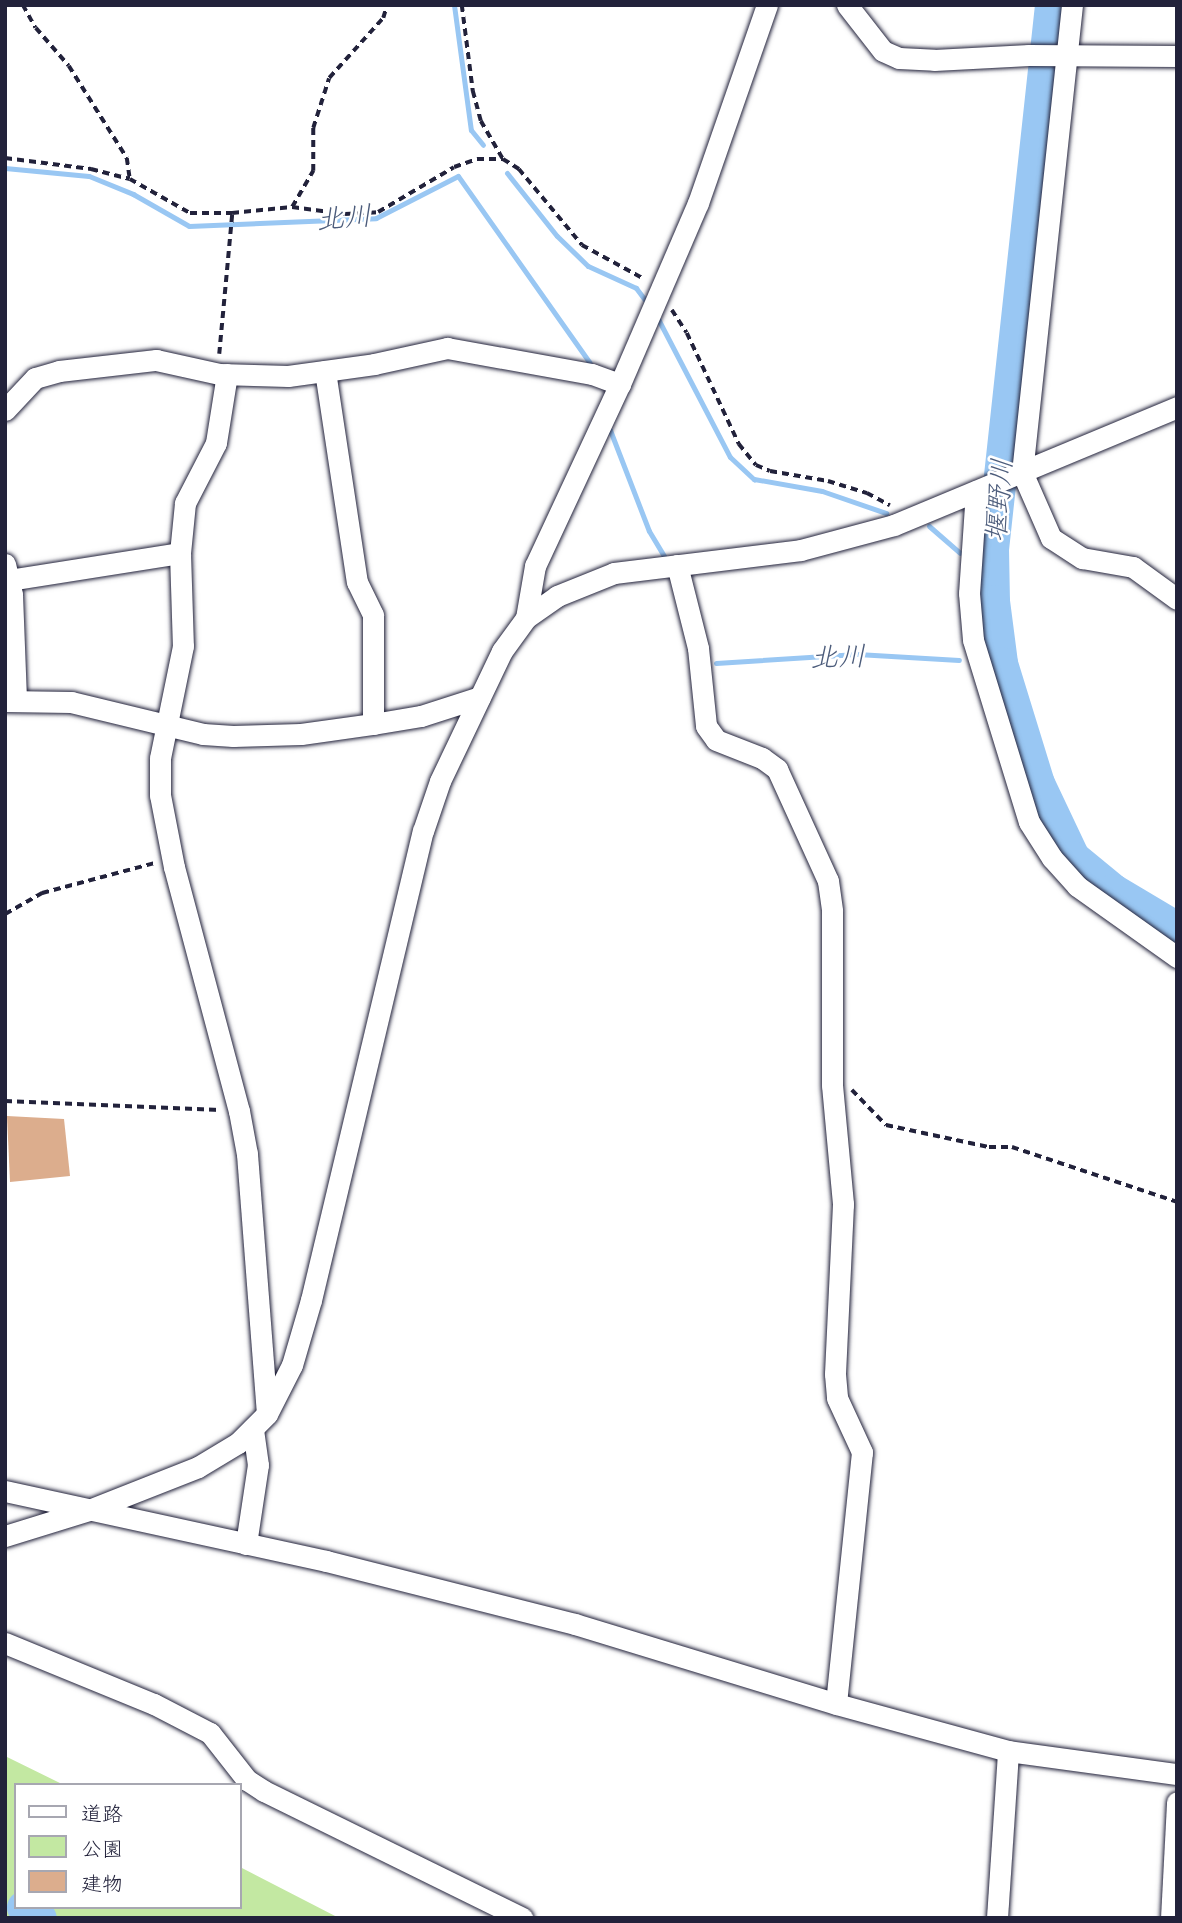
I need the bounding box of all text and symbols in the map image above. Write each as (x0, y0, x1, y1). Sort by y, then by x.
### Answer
water label: 北川 (315, 198, 373, 236)
water label: 堰野川 (978, 457, 1018, 543)
water label: 北川 (809, 638, 867, 674)
legend (14, 1783, 242, 1909)
text: 道路 (81, 1801, 123, 1826)
text: 公園 (81, 1836, 123, 1861)
text: 建物 (81, 1871, 123, 1896)

